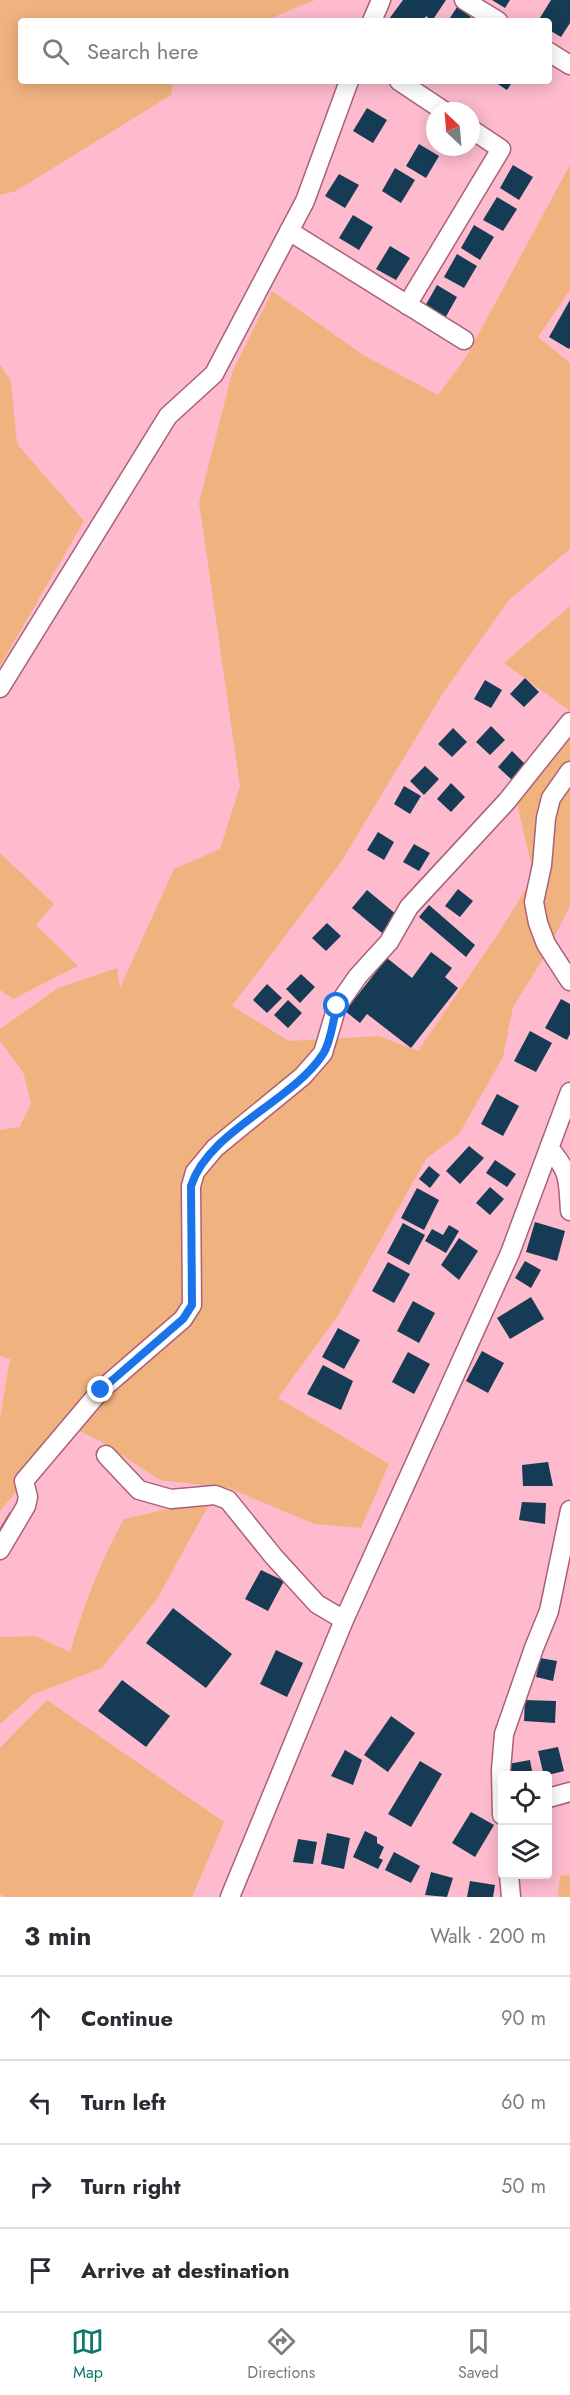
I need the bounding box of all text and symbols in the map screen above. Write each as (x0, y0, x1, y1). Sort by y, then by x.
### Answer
search box (18, 18, 552, 84)
icon: search (39, 35, 72, 68)
text: Search here (87, 35, 198, 67)
north arrow (426, 102, 480, 156)
route start (323, 992, 349, 1018)
route end (87, 1376, 113, 1402)
map controls (498, 1771, 552, 1879)
button: locate (498, 1771, 552, 1825)
button: layers (498, 1825, 552, 1879)
text: 3 min (24, 1917, 91, 1955)
text: Walk · 200 m (430, 1922, 546, 1951)
icon: ahead (24, 2002, 57, 2035)
text: Continue (81, 2002, 173, 2034)
text: 90 m (501, 2004, 546, 2033)
icon: left (24, 2086, 57, 2119)
text: Turn left (81, 2086, 166, 2118)
text: 60 m (501, 2088, 546, 2117)
icon: right (24, 2170, 57, 2203)
text: Turn right (81, 2170, 181, 2202)
text: 50 m (501, 2172, 546, 2201)
icon: arrive (24, 2254, 57, 2287)
text: Arrive at destination (81, 2254, 290, 2286)
tab: Map (71, 2325, 104, 2384)
tab: Directions (247, 2325, 315, 2384)
tab: Saved (458, 2325, 499, 2384)

